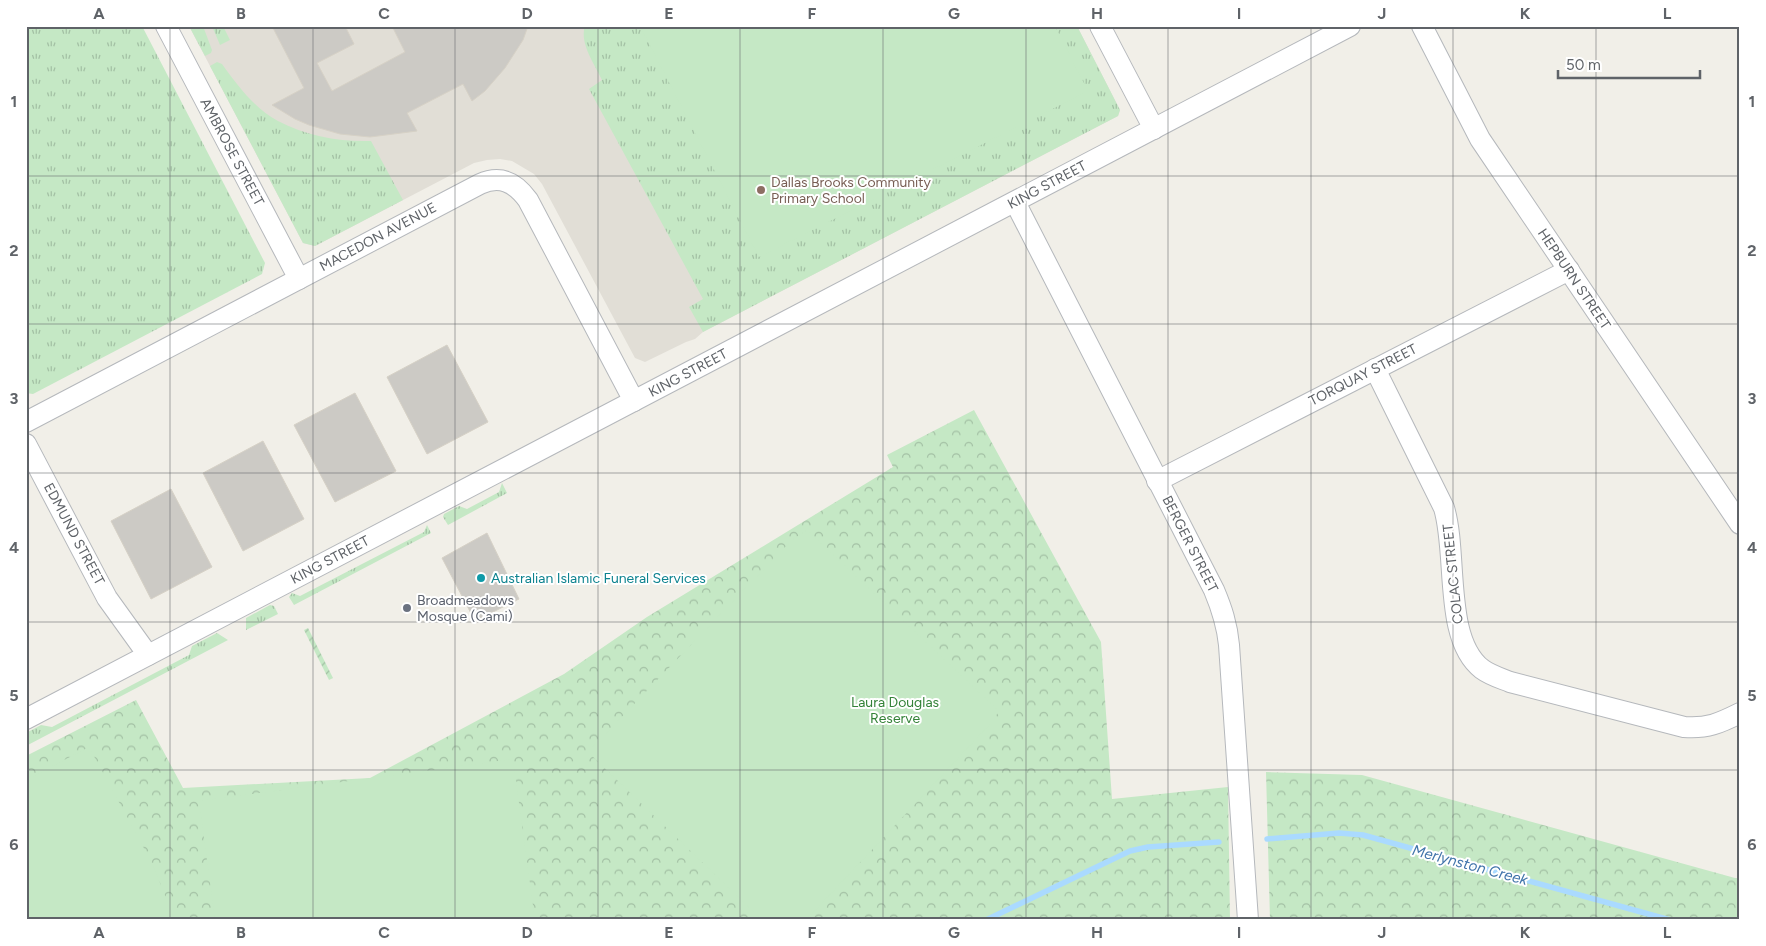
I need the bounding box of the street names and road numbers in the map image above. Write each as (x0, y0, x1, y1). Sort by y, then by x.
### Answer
street label: AMBROSE STREET (197, 95, 268, 209)
street label: KING STREET (1005, 157, 1089, 213)
street label: MACEDON AVENUE (317, 199, 439, 275)
street label: HEPBURN STREET (1534, 225, 1614, 333)
street label: TORQUAY STREET (1306, 340, 1420, 410)
street label: KING STREET (646, 345, 730, 401)
street label: EDMUND STREET (40, 480, 108, 588)
street label: BERGER STREET (1158, 493, 1222, 595)
street label: COLAC STREET (1439, 523, 1467, 625)
street label: KING STREET (288, 532, 372, 588)

